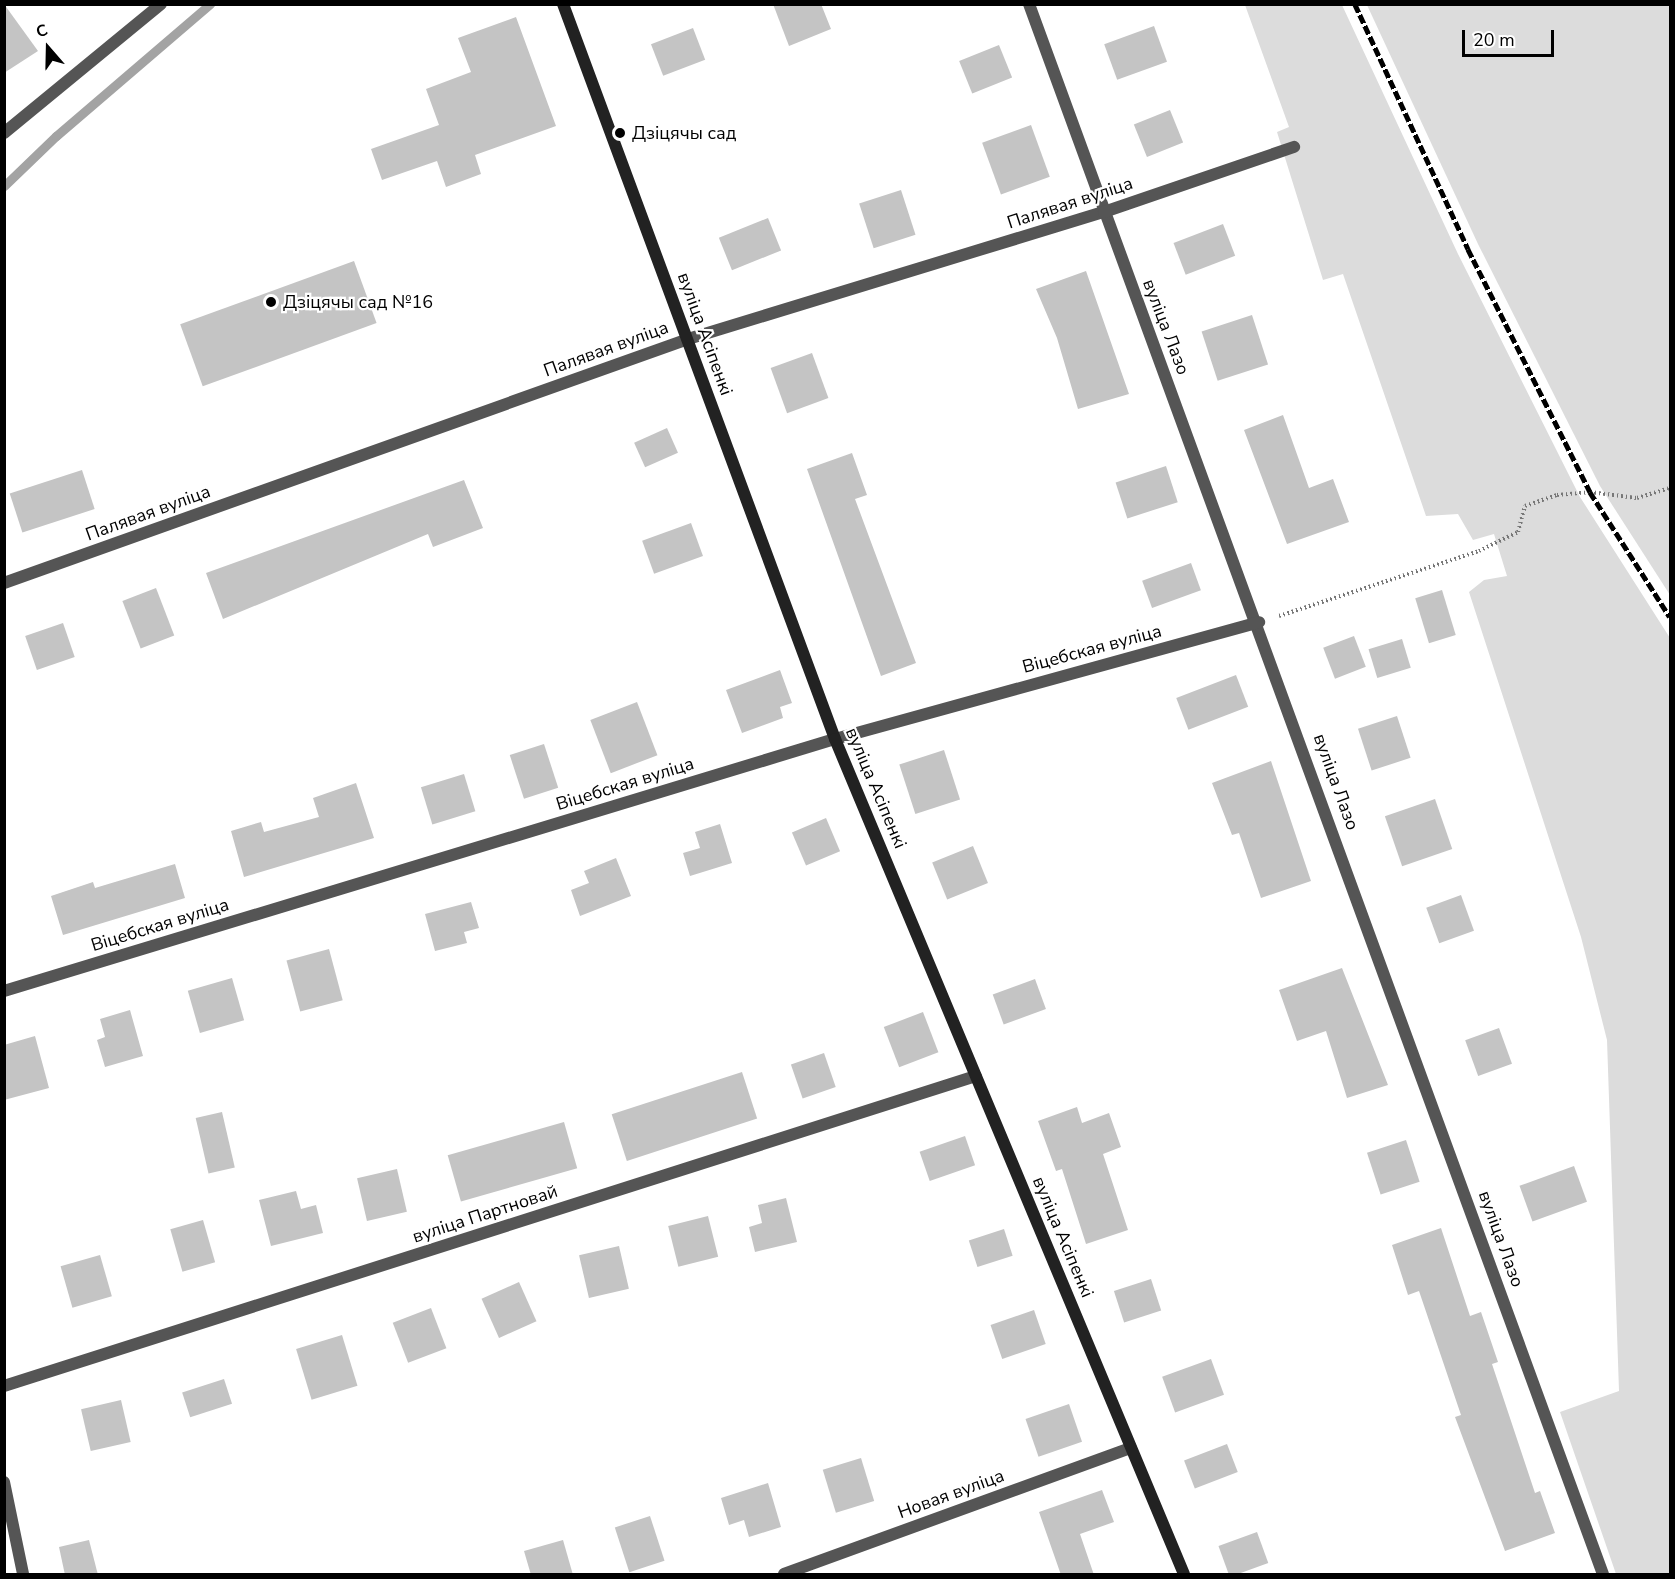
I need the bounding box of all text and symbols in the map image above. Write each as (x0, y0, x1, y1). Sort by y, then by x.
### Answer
north arrow (18, 18, 78, 78)
scale bar (1465, 18, 1556, 56)
text: С (33, 19, 51, 43)
text: 20 m (1473, 28, 1515, 52)
place label: Дзіцячы сад (632, 122, 736, 144)
marker: Дзіцячы сад (613, 126, 627, 140)
street label: Палявая вуліца (1004, 172, 1136, 234)
street label: вуліца Асіпенкі (673, 270, 737, 398)
street label: вуліца Лазо (1138, 276, 1194, 378)
place label: Дзіцячы сад №16 (283, 291, 433, 313)
marker: Дзіцячы сад №16 (264, 295, 278, 309)
street label: Палявая вуліца (541, 316, 671, 382)
street label: Палявая вуліца (83, 480, 213, 546)
street label: Віцебская вуліца (1020, 620, 1164, 678)
street label: вуліца Асіпенкі (841, 724, 911, 852)
street label: вуліца Лазо (1309, 731, 1363, 833)
street label: Віцебская вуліца (553, 753, 697, 815)
street label: Віцебская вуліца (88, 894, 232, 956)
street label: вуліца Асіпенкі (1028, 1173, 1098, 1301)
street label: вуліца Партновай (410, 1180, 560, 1248)
street label: вуліца Лазо (1474, 1188, 1528, 1290)
street label: Новая вуліца (895, 1465, 1007, 1523)

